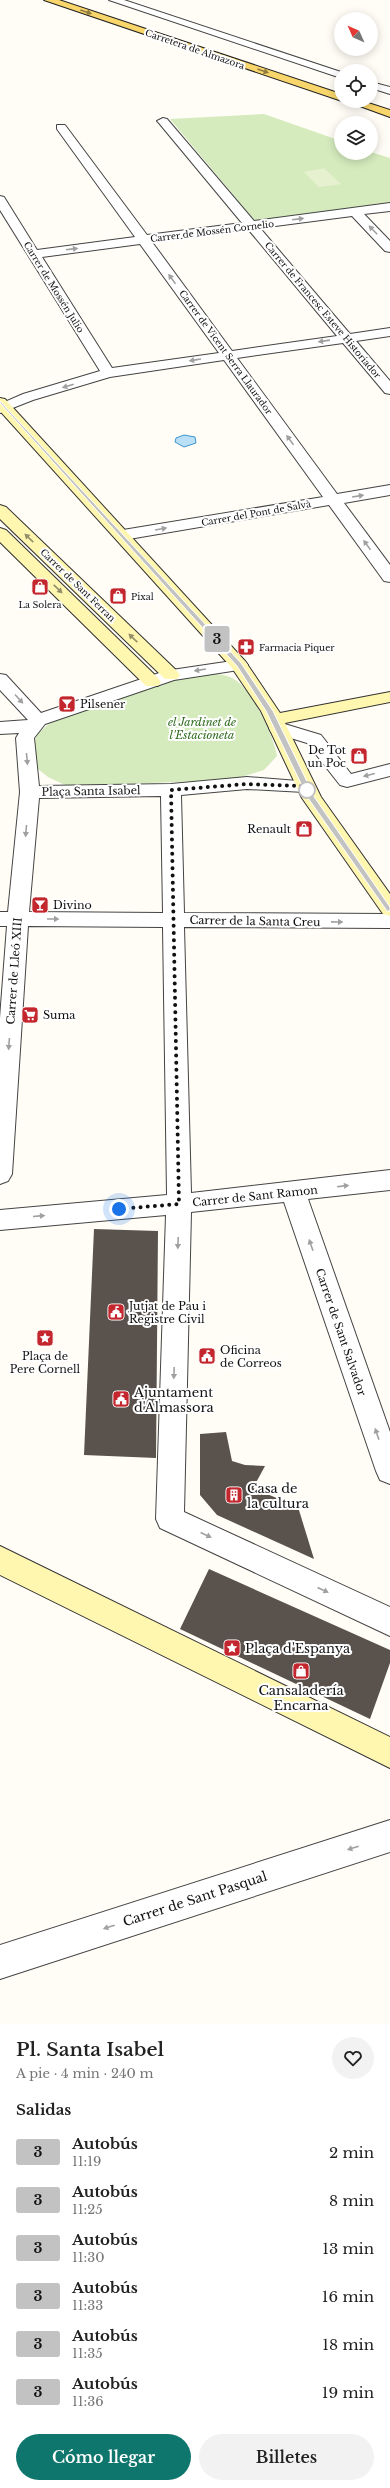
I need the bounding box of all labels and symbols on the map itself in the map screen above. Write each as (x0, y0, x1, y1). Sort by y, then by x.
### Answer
one-way arrow (81, 9, 93, 15)
north arrow (334, 12, 378, 56)
street label: Carretera de Almazora (144, 27, 246, 71)
one-way arrow (257, 69, 269, 75)
one-way arrow (292, 216, 304, 222)
street label: Carrer de Mossén Cornelio (150, 218, 275, 244)
one-way arrow (368, 225, 377, 235)
street label: Carrer de Mossén Julio (21, 240, 87, 335)
street label: Carrer de Francesc Esteve Historiador (263, 240, 384, 381)
one-way arrow (66, 246, 78, 252)
one-way arrow (168, 274, 176, 284)
street label: Carrer de Vicent Serra Llaurador (177, 288, 275, 417)
one-way arrow (318, 338, 330, 344)
one-way arrow (189, 357, 201, 363)
one-way arrow (62, 383, 74, 389)
one-way arrow (286, 435, 294, 446)
one-way arrow (352, 492, 364, 498)
street label: Carrer del Pont de Salvà (200, 498, 312, 528)
one-way arrow (155, 526, 167, 532)
one-way arrow (24, 533, 34, 543)
one-way arrow (363, 540, 371, 550)
street label: Carrer de Sant Ferran (38, 546, 118, 624)
shop icon: La Solera (30, 577, 50, 597)
one-way arrow (53, 584, 63, 594)
shop icon: Pixal (108, 586, 128, 606)
place label: Pixal (131, 591, 154, 602)
place label: La Solera (18, 599, 62, 610)
line badge: 3 (204, 626, 230, 652)
one-way arrow (128, 633, 138, 643)
pharmacy icon: Farmacia Piquer (236, 637, 256, 657)
place label: Farmacia Piquer (259, 642, 335, 653)
one-way arrow (194, 668, 207, 674)
one-way arrow (14, 694, 24, 704)
bar icon: Pilsener (57, 694, 77, 714)
place label: Pilsener (80, 697, 126, 711)
park label: el Jardinet de l'Estacioneta (168, 715, 236, 742)
place label: De Tot un Poc (308, 743, 347, 770)
shop icon: De Tot un Poc (349, 746, 369, 766)
one-way arrow (24, 753, 30, 765)
one-way arrow (362, 773, 375, 779)
unlabelled marker (298, 781, 316, 799)
street label: Plaça Santa Isabel (41, 783, 141, 799)
shop icon: Renault (294, 819, 314, 839)
place label: Renault (247, 822, 292, 836)
one-way arrow (23, 825, 30, 837)
bar icon: Divino (30, 895, 50, 915)
place label: Divino (53, 898, 92, 912)
street label: Carrer de la Santa Creu (189, 913, 321, 929)
one-way arrow (47, 916, 60, 922)
street label: Carrer de Lleó XIII (3, 917, 25, 1025)
one-way arrow (331, 919, 344, 925)
supermarket icon: Suma (20, 1005, 40, 1025)
place label: Suma (43, 1008, 76, 1022)
one-way arrow (6, 1038, 13, 1050)
street label: Carrer de Sant Ramon (192, 1182, 319, 1210)
one-way arrow (337, 1183, 349, 1189)
your location (109, 1199, 129, 1219)
one-way arrow (33, 1213, 45, 1220)
one-way arrow (175, 1237, 181, 1250)
one-way arrow (308, 1239, 314, 1251)
street label: Carrer de Sant Salvador (313, 1266, 370, 1398)
place label: Jutjat de Pau i Registre Civil (127, 1299, 206, 1326)
public building icon: Jutjat de Pau i Registre Civil (106, 1302, 126, 1322)
place icon: Plaça de Pere Cornell (35, 1328, 55, 1348)
place label: Oficina de Correos (220, 1343, 282, 1370)
public building icon: Oficina de Correos (197, 1346, 217, 1366)
place label: Plaça de Pere Cornell (10, 1349, 81, 1376)
one-way arrow (171, 1367, 178, 1379)
place label: Ajuntament d'Almassora (133, 1384, 215, 1416)
public building icon: Ajuntament d'Almassora (111, 1389, 131, 1409)
one-way arrow (374, 1428, 380, 1440)
place label: Casa de la cultura (247, 1480, 310, 1512)
building icon: Casa de la cultura (224, 1485, 244, 1505)
one-way arrow (200, 1532, 211, 1538)
one-way arrow (318, 1587, 329, 1593)
place icon: Plaça d'Espanya (222, 1638, 242, 1658)
place label: Plaça d'Espanya (245, 1640, 351, 1657)
shop icon: Cansaladería Encarna (291, 1661, 311, 1681)
place label: Cansaladería Encarna (258, 1682, 344, 1714)
one-way arrow (347, 1845, 359, 1851)
street label: Carrer de Sant Pasqual (121, 1868, 269, 1930)
one-way arrow (103, 1924, 115, 1930)

